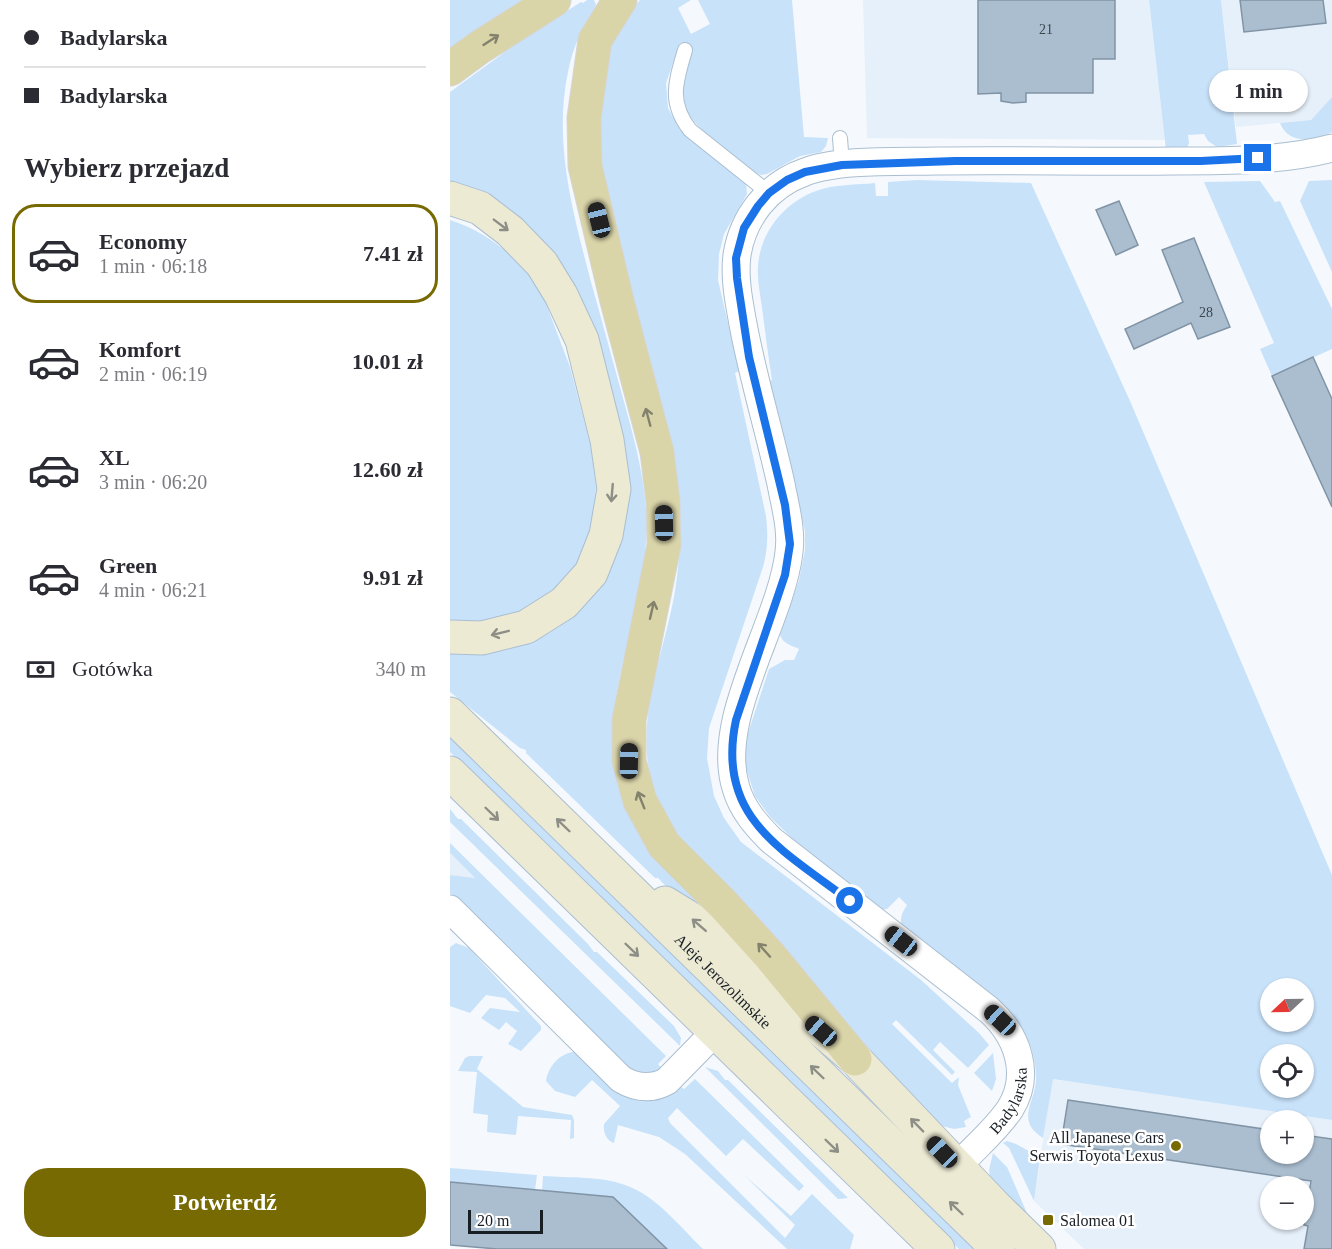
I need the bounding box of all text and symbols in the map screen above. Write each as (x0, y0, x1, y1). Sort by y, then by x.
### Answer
house number: 21 (1039, 22, 1053, 37)
text: Badylarska (60, 25, 168, 50)
one-way arrow (482, 33, 499, 45)
callout: 1 min (1208, 71, 1308, 113)
text: 1 min (1234, 80, 1283, 102)
text: Badylarska (60, 83, 168, 108)
route end (1244, 144, 1271, 171)
text: Wybierz przejazd (24, 153, 229, 183)
car (586, 200, 612, 240)
one-way arrow (493, 218, 509, 231)
icon: car (27, 227, 81, 281)
text: Economy (99, 229, 187, 254)
text: 7.41 zł (363, 241, 423, 266)
text: 1 min · 06:18 (99, 255, 207, 277)
house number: 28 (1199, 305, 1213, 320)
icon: car (27, 335, 81, 389)
text: Komfort (99, 337, 181, 362)
text: 10.01 zł (352, 349, 423, 374)
text: 2 min · 06:19 (99, 363, 207, 385)
one-way arrow (641, 408, 653, 427)
icon: car (27, 443, 81, 497)
text: XL (99, 445, 130, 470)
text: 12.60 zł (352, 457, 423, 482)
text: 3 min · 06:20 (99, 471, 207, 493)
one-way arrow (606, 483, 617, 503)
car (655, 505, 673, 541)
icon: car (27, 551, 81, 605)
text: Green (99, 553, 157, 578)
text: 9.91 zł (363, 565, 423, 590)
text: 4 min · 06:21 (99, 579, 207, 601)
one-way arrow (646, 600, 658, 619)
one-way arrow (491, 628, 510, 640)
icon: cash (24, 653, 57, 686)
text: Gotówka (72, 656, 153, 681)
text: 340 m (375, 658, 426, 680)
car (620, 743, 638, 779)
one-way arrow (635, 792, 646, 810)
one-way arrow (484, 807, 499, 821)
one-way arrow (556, 817, 571, 832)
route start (836, 887, 863, 914)
one-way arrow (691, 919, 707, 932)
car (881, 923, 921, 959)
street label: Aleje Jerozolimskie (671, 931, 775, 1032)
one-way arrow (624, 943, 639, 957)
one-way arrow (757, 943, 771, 958)
north arrow (1260, 978, 1314, 1032)
map controls (1260, 978, 1314, 1230)
car (981, 1001, 1019, 1039)
car (802, 1012, 840, 1050)
button: locate (1260, 1044, 1314, 1098)
one-way arrow (810, 1065, 825, 1079)
street label: Badylarska (986, 1067, 1030, 1137)
button: + (1260, 1110, 1314, 1164)
one-way arrow (909, 1117, 924, 1132)
place label: All Japanese Cars Serwis Toyota Lexus (1029, 1129, 1164, 1165)
car (923, 1133, 961, 1171)
one-way arrow (825, 1138, 840, 1153)
marker: All Japanese Cars Serwis Toyota Lexus (1169, 1139, 1183, 1153)
button: Potwierdź (24, 1168, 426, 1237)
button: − (1260, 1176, 1314, 1230)
one-way arrow (949, 1201, 964, 1215)
scale bar (468, 1207, 543, 1234)
text: 20 m (477, 1212, 509, 1229)
place label: Salomea 01 (1060, 1212, 1135, 1229)
marker: Salomea 01 (1041, 1213, 1055, 1227)

